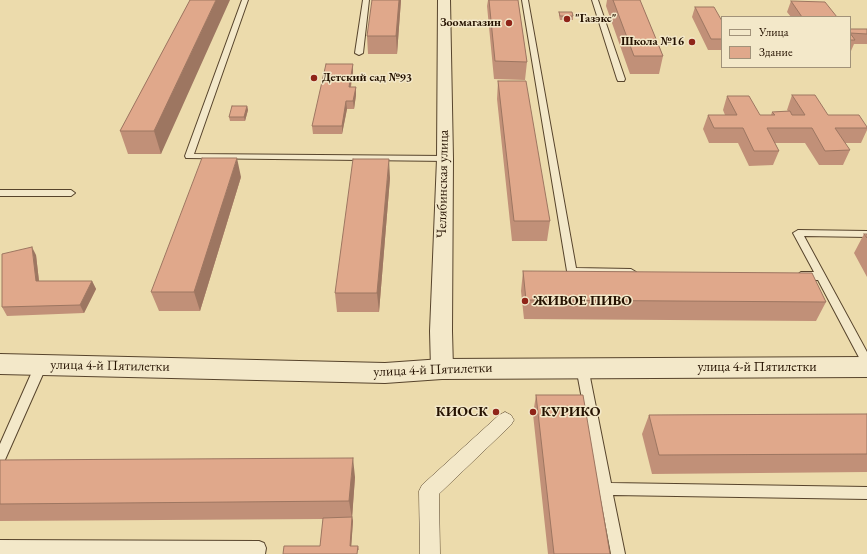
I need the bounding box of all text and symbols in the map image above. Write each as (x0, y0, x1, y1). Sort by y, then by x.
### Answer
place label: "Газэкс" (575, 12, 617, 26)
marker: "Газэкс" (562, 14, 572, 24)
place label: Зоомагазин (440, 16, 501, 30)
legend (721, 16, 851, 68)
marker: Зоомагазин (504, 18, 514, 28)
text: Улица (759, 24, 789, 40)
place label: Школа №16 (621, 35, 684, 49)
marker: Школа №16 (687, 37, 697, 47)
text: Здание (759, 44, 793, 60)
place label: Детский сад №93 (322, 71, 412, 85)
marker: Детский сад №93 (309, 73, 319, 83)
street label: Челябинская улица (434, 130, 452, 238)
place label: ЖИВОЕ ПИВО (533, 293, 632, 309)
marker: ЖИВОЕ ПИВО (520, 296, 530, 306)
street label: улица 4-й Пятилетки (50, 357, 170, 375)
street label: улица 4-й Пятилетки (697, 359, 817, 375)
street label: улица 4-й Пятилетки (373, 360, 493, 380)
place label: КИОСК (436, 404, 488, 420)
place label: КУРИКО (541, 404, 600, 420)
marker: КИОСК (491, 407, 501, 417)
marker: КУРИКО (528, 407, 538, 417)

